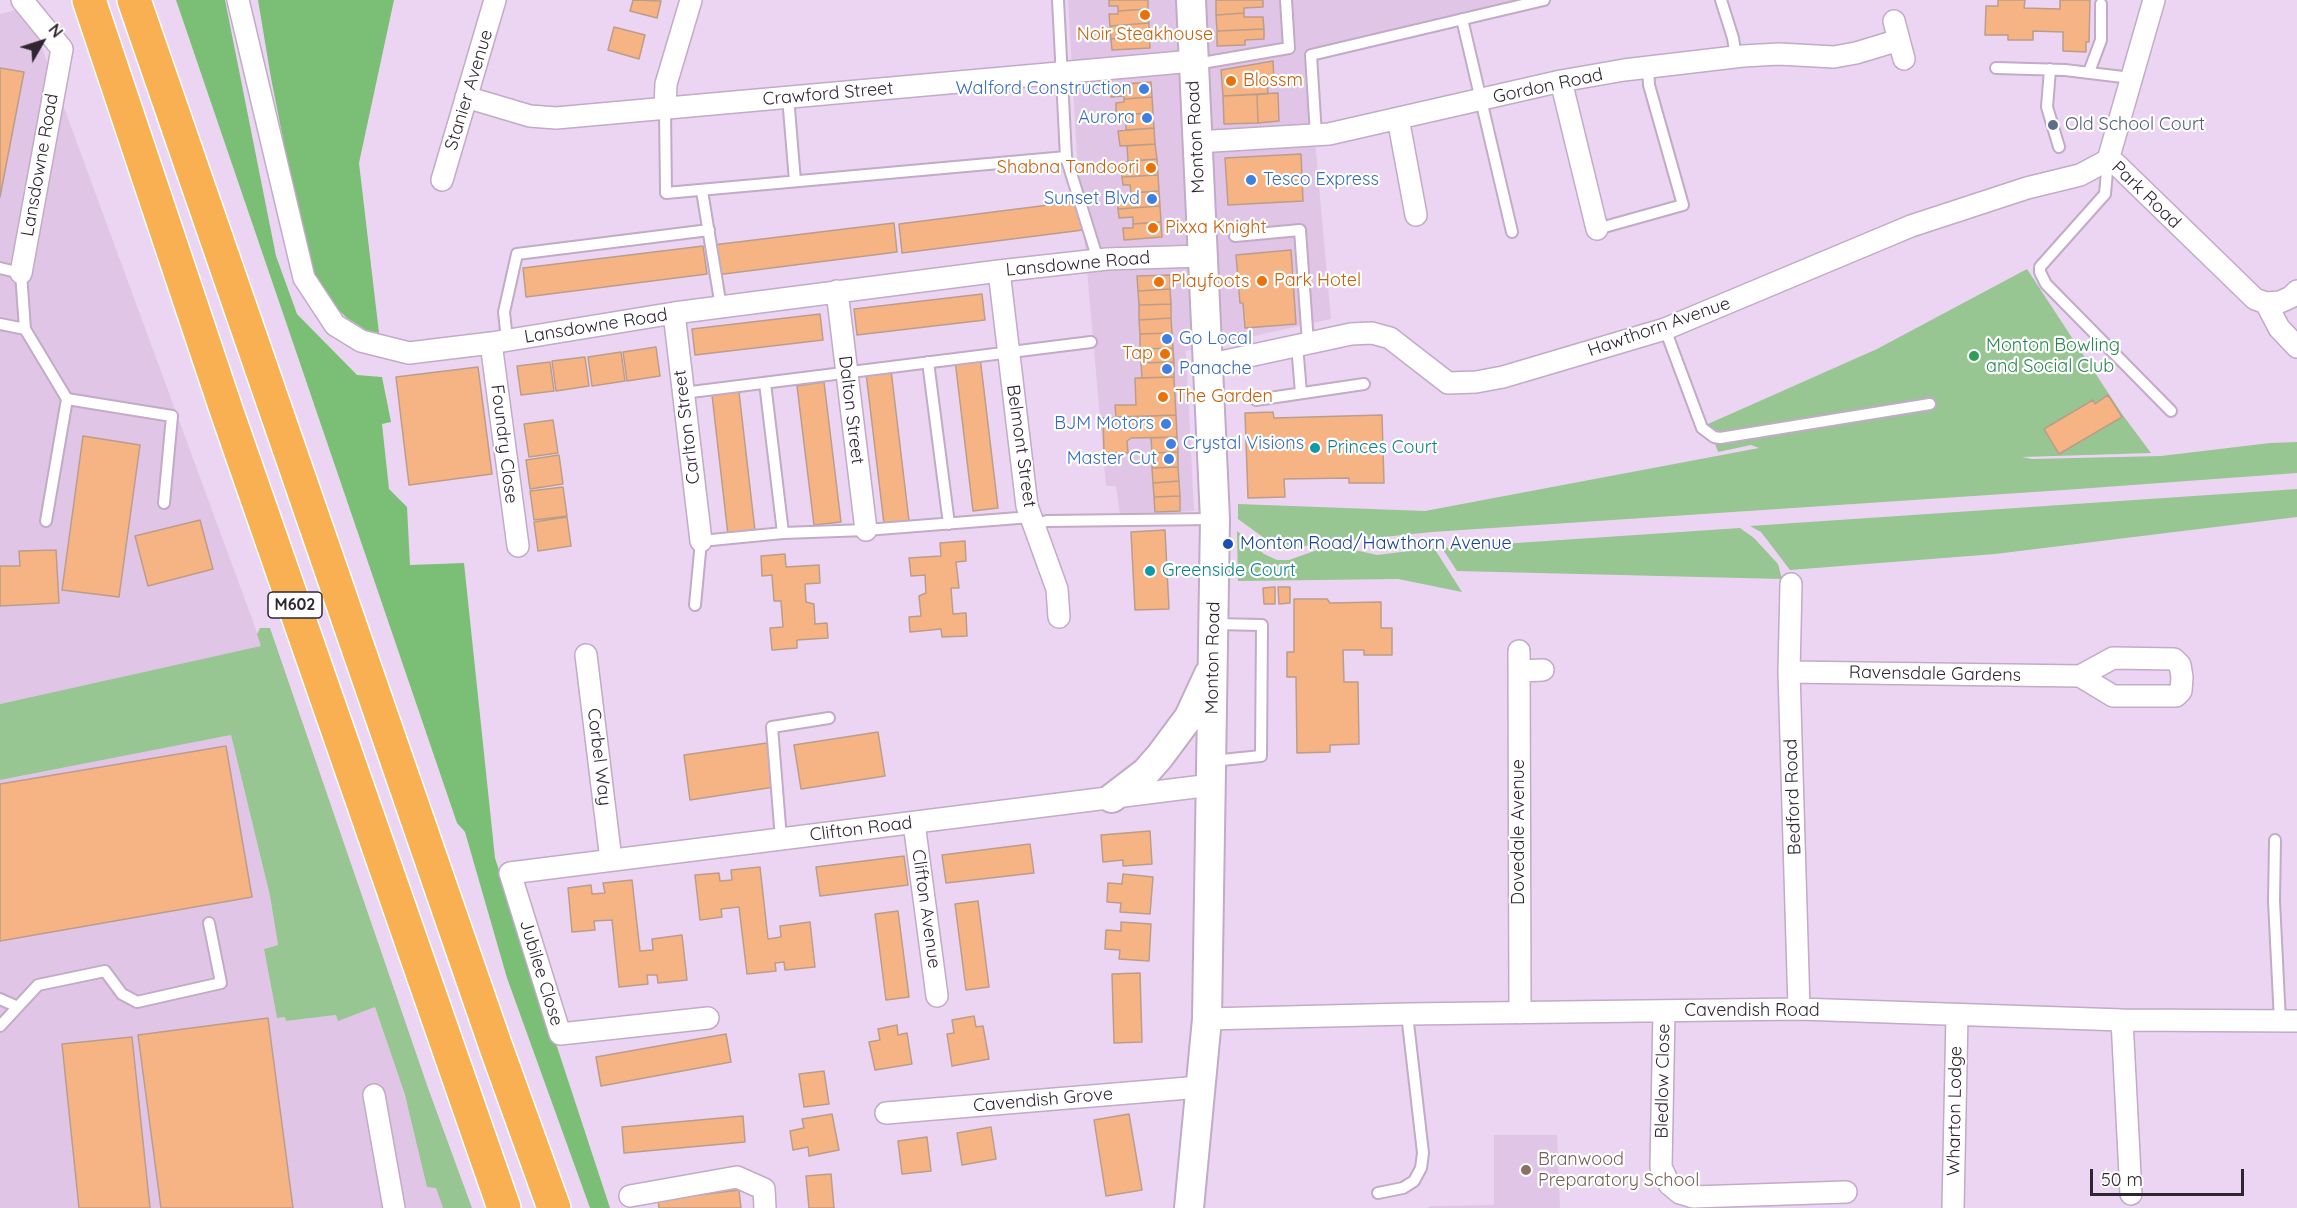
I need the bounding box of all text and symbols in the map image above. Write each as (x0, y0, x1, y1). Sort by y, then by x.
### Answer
marker: Noir Steakhouse (1138, 8, 1152, 22)
north arrow (12, 12, 72, 72)
text: N (45, 20, 67, 42)
place label: Noir Steakhouse (1077, 24, 1213, 46)
street label: Stanier Avenue (440, 27, 498, 153)
street label: Gordon Road (1491, 64, 1605, 108)
place label: Blossm (1243, 70, 1303, 92)
marker: Blossm (1224, 74, 1238, 88)
street label: Crawford Street (762, 78, 894, 110)
place label: Walford Construction (955, 78, 1132, 100)
street label: Monton Road (1182, 80, 1210, 194)
marker: Walford Construction (1137, 82, 1151, 96)
street label: Lansdowne Road (17, 92, 63, 238)
place label: Aurora (1078, 107, 1135, 129)
marker: Aurora (1140, 111, 1154, 125)
place label: Old School Court (2065, 114, 2205, 136)
marker: Old School Court (2046, 118, 2060, 132)
place label: Shabna Tandoori (997, 157, 1139, 179)
street label: Park Road (2107, 157, 2185, 233)
marker: Shabna Tandoori (1144, 161, 1158, 175)
place label: Tesco Express (1263, 169, 1379, 191)
marker: Tesco Express (1244, 173, 1258, 187)
place label: Sunset Blvd (1044, 188, 1140, 210)
marker: Sunset Blvd (1145, 192, 1159, 206)
place label: Pixxa Knight (1165, 217, 1267, 239)
marker: Pixxa Knight (1146, 221, 1160, 235)
street label: Lansdowne Road (1005, 247, 1151, 281)
place label: Park Hotel (1274, 270, 1361, 292)
place label: Playfoots (1171, 271, 1249, 293)
marker: Park Hotel (1255, 274, 1269, 288)
marker: Playfoots (1152, 275, 1166, 289)
street label: Hawthorn Avenue (1585, 293, 1733, 361)
street label: Lansdowne Road (523, 304, 669, 348)
place label: Go Local (1179, 328, 1252, 350)
marker: Go Local (1160, 332, 1174, 346)
place label: Monton Bowling and Social Club (1986, 335, 2120, 378)
place label: Tap (1122, 343, 1153, 365)
marker: Tap (1158, 347, 1172, 361)
marker: Monton Bowling and Social Club (1967, 349, 1981, 363)
street label: Dalton Street (834, 354, 868, 466)
place label: Panache (1179, 358, 1252, 380)
marker: Panache (1160, 362, 1174, 376)
street label: Carlton Street (669, 369, 705, 485)
street label: Foundry Close (486, 383, 522, 505)
street label: Belmont Street (1002, 383, 1040, 509)
place label: The Garden (1175, 386, 1273, 408)
marker: The Garden (1156, 390, 1170, 404)
place label: BJM Motors (1054, 413, 1154, 435)
marker: BJM Motors (1159, 417, 1173, 431)
place label: Crystal Visions (1183, 433, 1304, 455)
marker: Crystal Visions (1164, 437, 1178, 451)
place label: Princes Court (1327, 437, 1438, 459)
marker: Princes Court (1308, 441, 1322, 455)
place label: Master Cut (1067, 448, 1157, 470)
marker: Master Cut (1162, 452, 1176, 466)
place label: Monton Road/Hawthorn Avenue (1240, 533, 1512, 555)
marker: Monton Road/Hawthorn Avenue (1221, 537, 1235, 551)
place label: Greenside Court (1162, 560, 1296, 582)
marker: Greenside Court (1143, 564, 1157, 578)
road number: M602 (268, 592, 322, 618)
street label: Monton Road (1201, 601, 1225, 715)
street label: Ravensdale Gardens (1849, 662, 2021, 686)
street label: Corbel Way (582, 707, 616, 807)
street label: Bedford Road (1780, 738, 1806, 856)
street label: Dovedale Avenue (1508, 759, 1530, 905)
street label: Clifton Road (808, 812, 914, 846)
street label: Clifton Avenue (907, 848, 945, 970)
street label: Jubilee Close (515, 917, 567, 1029)
street label: Cavendish Road (1684, 1000, 1820, 1022)
street label: Bledlow Close (1651, 1023, 1675, 1139)
street label: Wharton Lodge (1943, 1046, 1967, 1176)
street label: Cavendish Grove (972, 1083, 1114, 1117)
place label: Branwood Preparatory School (1538, 1149, 1699, 1192)
scale bar (2093, 1157, 2248, 1195)
marker: Branwood Preparatory School (1519, 1163, 1533, 1177)
text: 50 m (2101, 1168, 2143, 1191)

